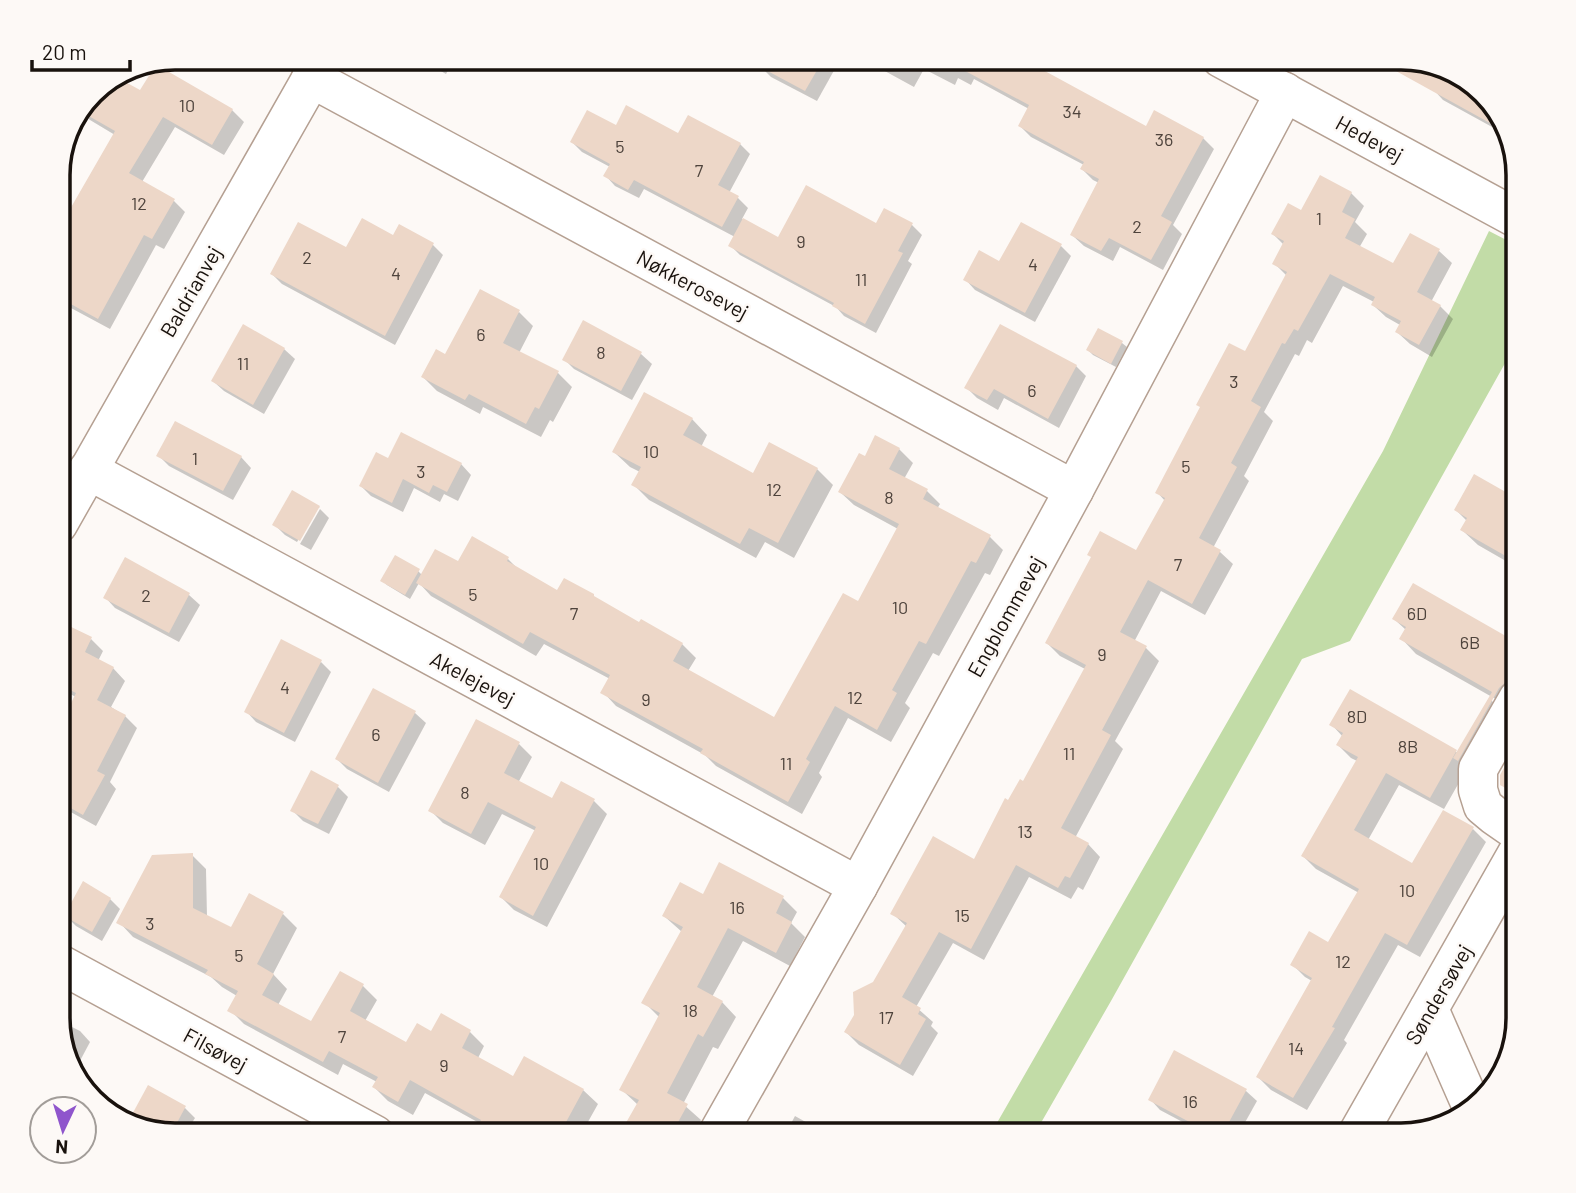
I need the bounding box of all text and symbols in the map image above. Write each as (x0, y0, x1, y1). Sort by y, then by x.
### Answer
scale bar (32, 28, 130, 72)
text: 20 m (42, 39, 87, 64)
house number: 10 (179, 94, 195, 116)
house number: 34 (1062, 100, 1082, 122)
street label: Hedevej (1332, 109, 1408, 167)
house number: 36 (1155, 128, 1173, 150)
house number: 5 (615, 135, 625, 157)
house number: 7 (695, 159, 704, 181)
house number: 12 (131, 192, 147, 214)
house number: 1 (1316, 207, 1322, 229)
house number: 2 (1132, 215, 1142, 237)
house number: 9 (796, 230, 806, 252)
street label: Baldrianvej (154, 241, 226, 341)
street label: Nøkkerosevej (633, 244, 753, 324)
house number: 2 (302, 246, 312, 268)
house number: 4 (1028, 253, 1038, 275)
house number: 4 (391, 262, 401, 284)
house number: 11 (855, 268, 867, 290)
house number: 6 (476, 323, 486, 345)
house number: 8 (596, 341, 606, 363)
house number: 11 (237, 352, 249, 374)
house number: 3 (1229, 370, 1239, 392)
house number: 6 (1027, 379, 1037, 401)
house number: 10 (643, 440, 659, 462)
house number: 1 (192, 447, 198, 469)
house number: 5 (1181, 455, 1191, 477)
house number: 3 (416, 460, 426, 482)
house number: 12 (766, 478, 782, 500)
house number: 8 (884, 486, 894, 508)
street label: Engblommevej (961, 551, 1049, 681)
house number: 7 (1174, 553, 1183, 575)
house number: 5 (468, 583, 478, 605)
house number: 2 (141, 584, 151, 606)
house number: 10 (892, 596, 908, 618)
house number: 7 (570, 602, 579, 624)
house number: 6D (1407, 602, 1427, 624)
house number: 6B (1460, 631, 1480, 653)
house number: 9 (1097, 643, 1107, 665)
street label: Akelejevej (426, 645, 520, 711)
house number: 4 (280, 676, 290, 698)
house number: 12 (847, 686, 863, 708)
house number: 9 (641, 688, 651, 710)
house number: 8D (1347, 705, 1367, 727)
house number: 6 (371, 723, 381, 745)
house number: 8B (1398, 735, 1418, 757)
house number: 11 (1063, 742, 1075, 764)
house number: 11 (780, 752, 792, 774)
house number: 8 (460, 781, 470, 803)
house number: 13 (1017, 820, 1033, 842)
house number: 10 (533, 852, 549, 874)
house number: 10 (1399, 879, 1415, 901)
house number: 16 (729, 896, 745, 918)
house number: 15 (954, 904, 970, 926)
house number: 3 (145, 912, 155, 934)
street label: Søndersøvej (1399, 939, 1477, 1049)
house number: 5 (234, 944, 244, 966)
house number: 12 (1335, 950, 1351, 972)
house number: 18 (682, 999, 698, 1021)
house number: 17 (879, 1006, 894, 1028)
street label: Filsøvej (180, 1022, 252, 1076)
house number: 7 (338, 1025, 347, 1047)
house number: 14 (1288, 1037, 1304, 1059)
house number: 9 (439, 1054, 449, 1076)
house number: 16 (1182, 1090, 1198, 1112)
north arrow (28, 1095, 98, 1165)
text: N (55, 1136, 69, 1159)

